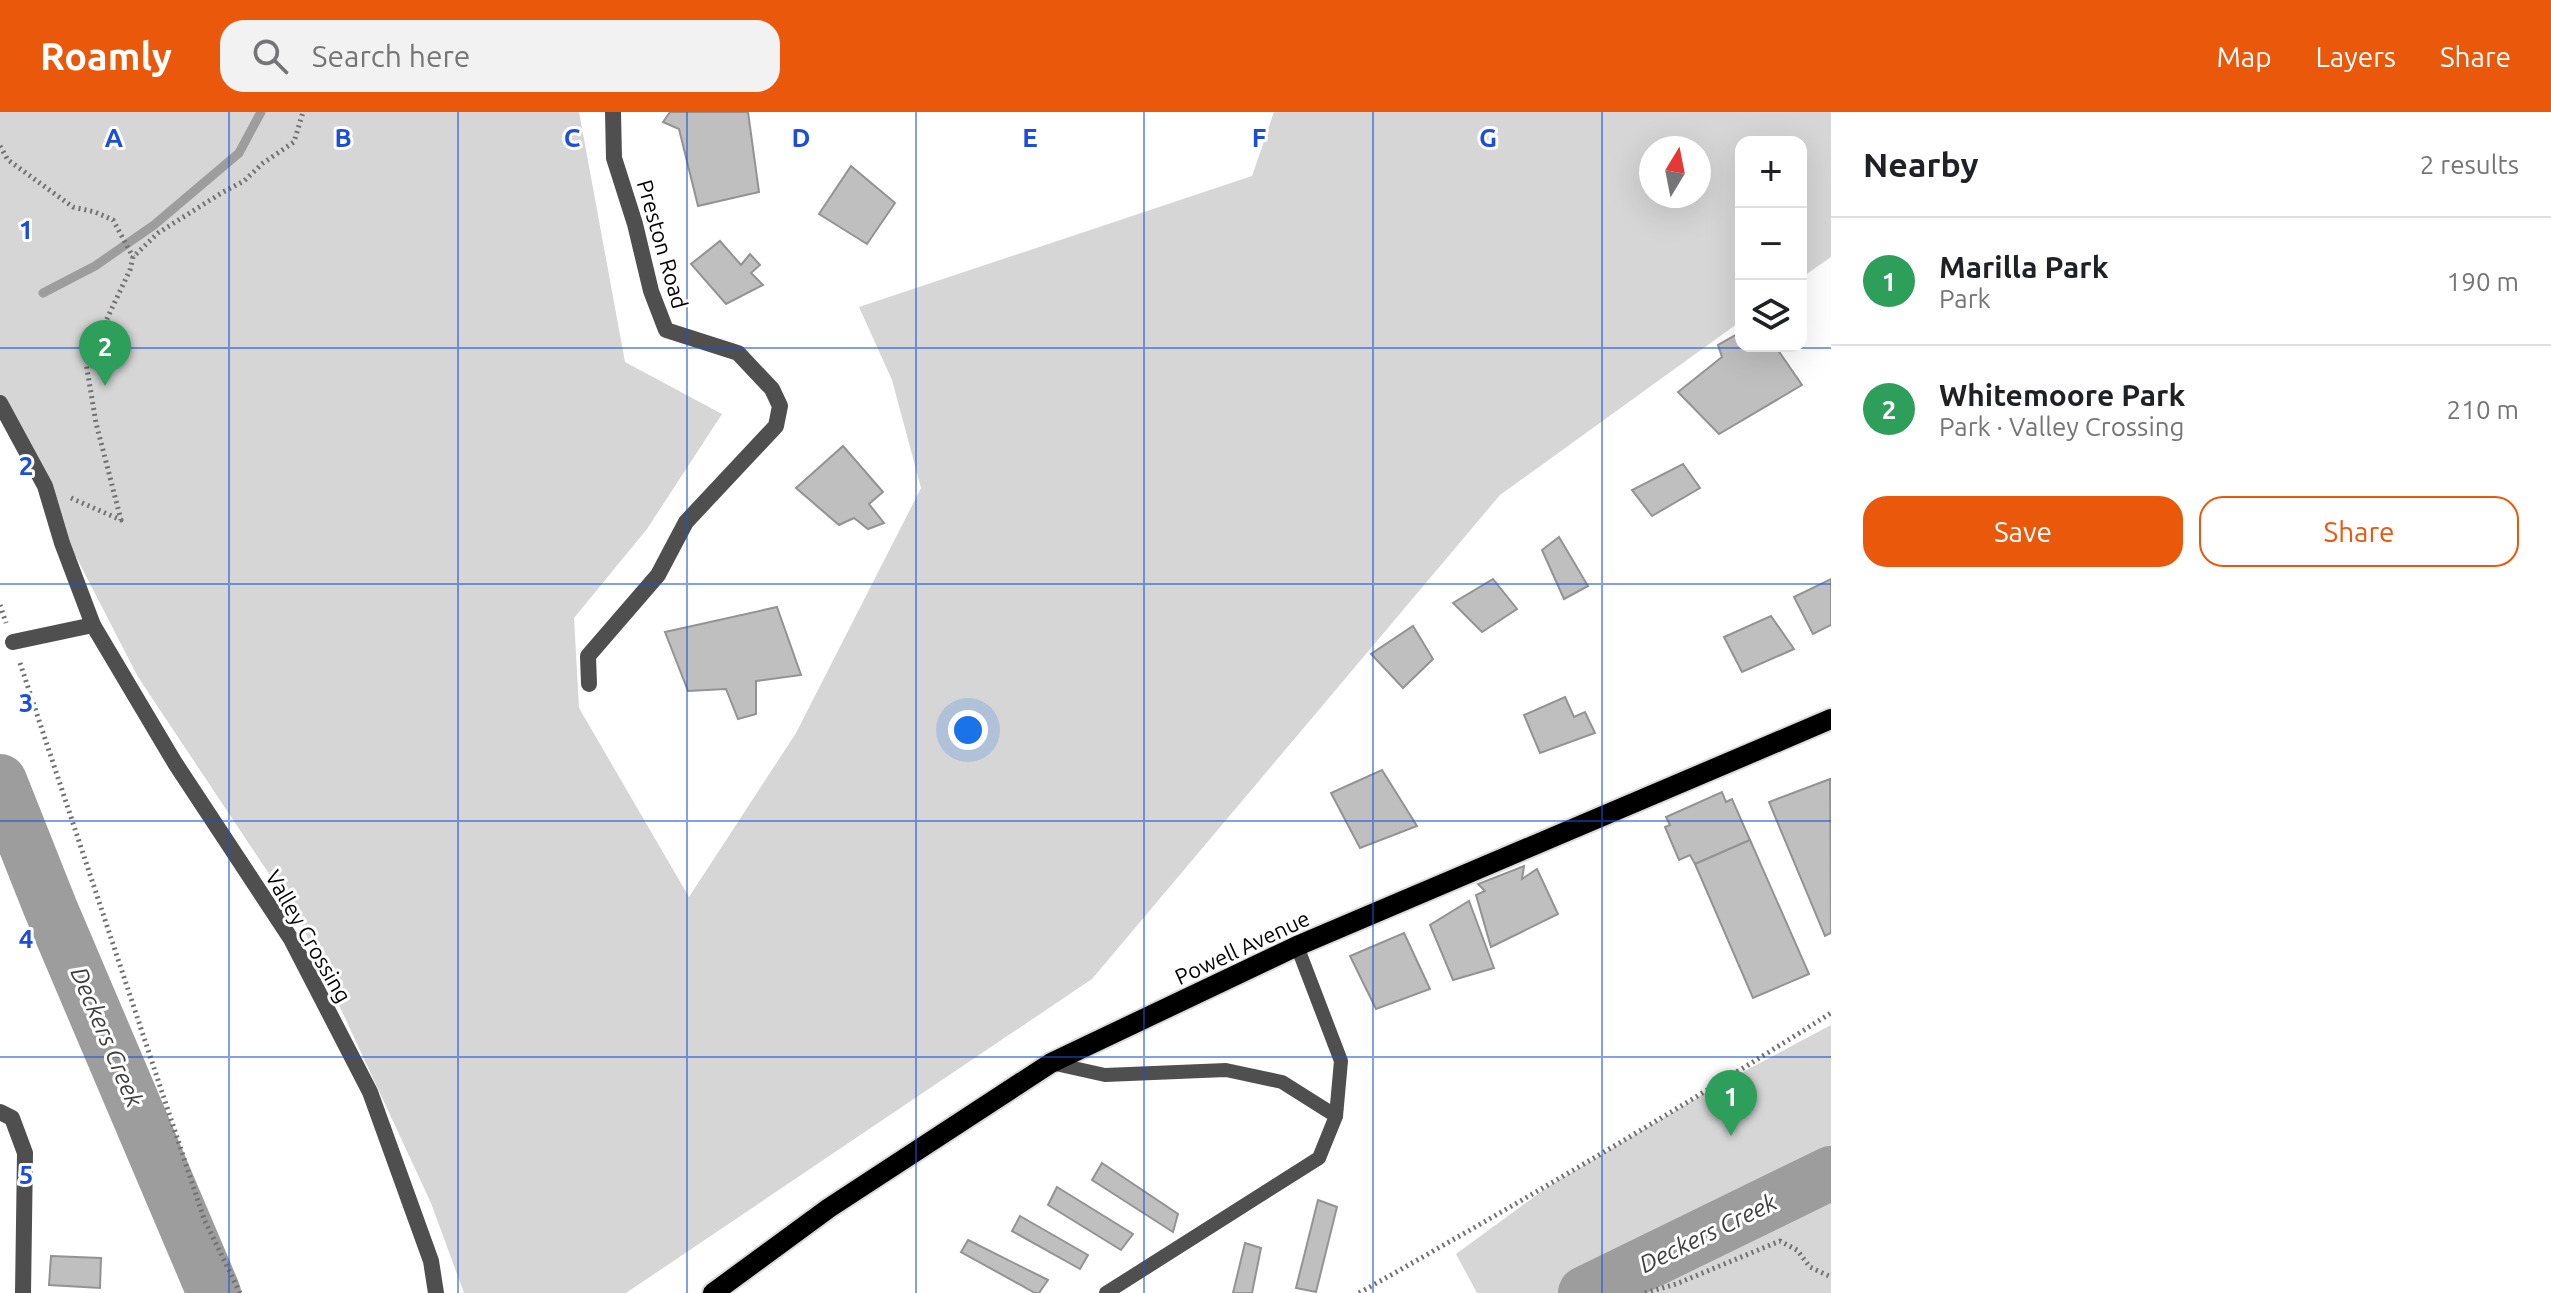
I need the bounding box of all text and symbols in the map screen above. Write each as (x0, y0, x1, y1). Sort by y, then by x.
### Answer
search box (220, 20, 780, 92)
icon: search (248, 34, 292, 78)
text: Roamly (40, 35, 172, 77)
text: Search here (312, 39, 470, 73)
text: Map (2216, 41, 2272, 72)
text: Layers (2316, 41, 2396, 72)
text: Share (2440, 41, 2511, 72)
text: A (105, 123, 124, 152)
text: B (334, 123, 352, 152)
text: C (564, 123, 581, 152)
text: D (792, 123, 810, 152)
text: E (1022, 123, 1038, 152)
text: F (1252, 123, 1266, 152)
text: G (1479, 123, 1497, 152)
north arrow (1639, 136, 1711, 208)
map controls (1735, 136, 1807, 352)
button: + (1735, 136, 1807, 208)
text: Nearby (1863, 145, 1978, 183)
text: 2 results (2420, 150, 2519, 179)
street label: Preston Road (633, 177, 693, 311)
button: − (1735, 208, 1807, 280)
text: 1 (19, 215, 33, 244)
text: Marilla Park (1939, 250, 2109, 284)
text: 1 (1882, 267, 1896, 296)
text: 190 m (2447, 267, 2519, 296)
button: layers (1735, 280, 1807, 352)
text: Park (1939, 284, 1991, 313)
pin: 2 (79, 320, 131, 386)
text: Whitemoore Park (1939, 378, 2185, 412)
text: 2 (1882, 395, 1896, 424)
text: 210 m (2447, 395, 2519, 424)
text: Park · Valley Crossing (1939, 412, 2185, 441)
text: 2 (19, 451, 33, 480)
button: Save (1863, 496, 2183, 567)
button: Share (2199, 496, 2519, 567)
text: 3 (19, 688, 33, 717)
your location (948, 710, 988, 750)
street label: Valley Crossing (261, 865, 357, 1007)
street label: Powell Avenue (1171, 905, 1313, 989)
text: 4 (19, 924, 33, 953)
water label: Deckers Creek (65, 963, 149, 1112)
pin: 1 (1705, 1070, 1757, 1136)
text: 5 (19, 1160, 33, 1189)
water label: Deckers Creek (1635, 1188, 1782, 1278)

